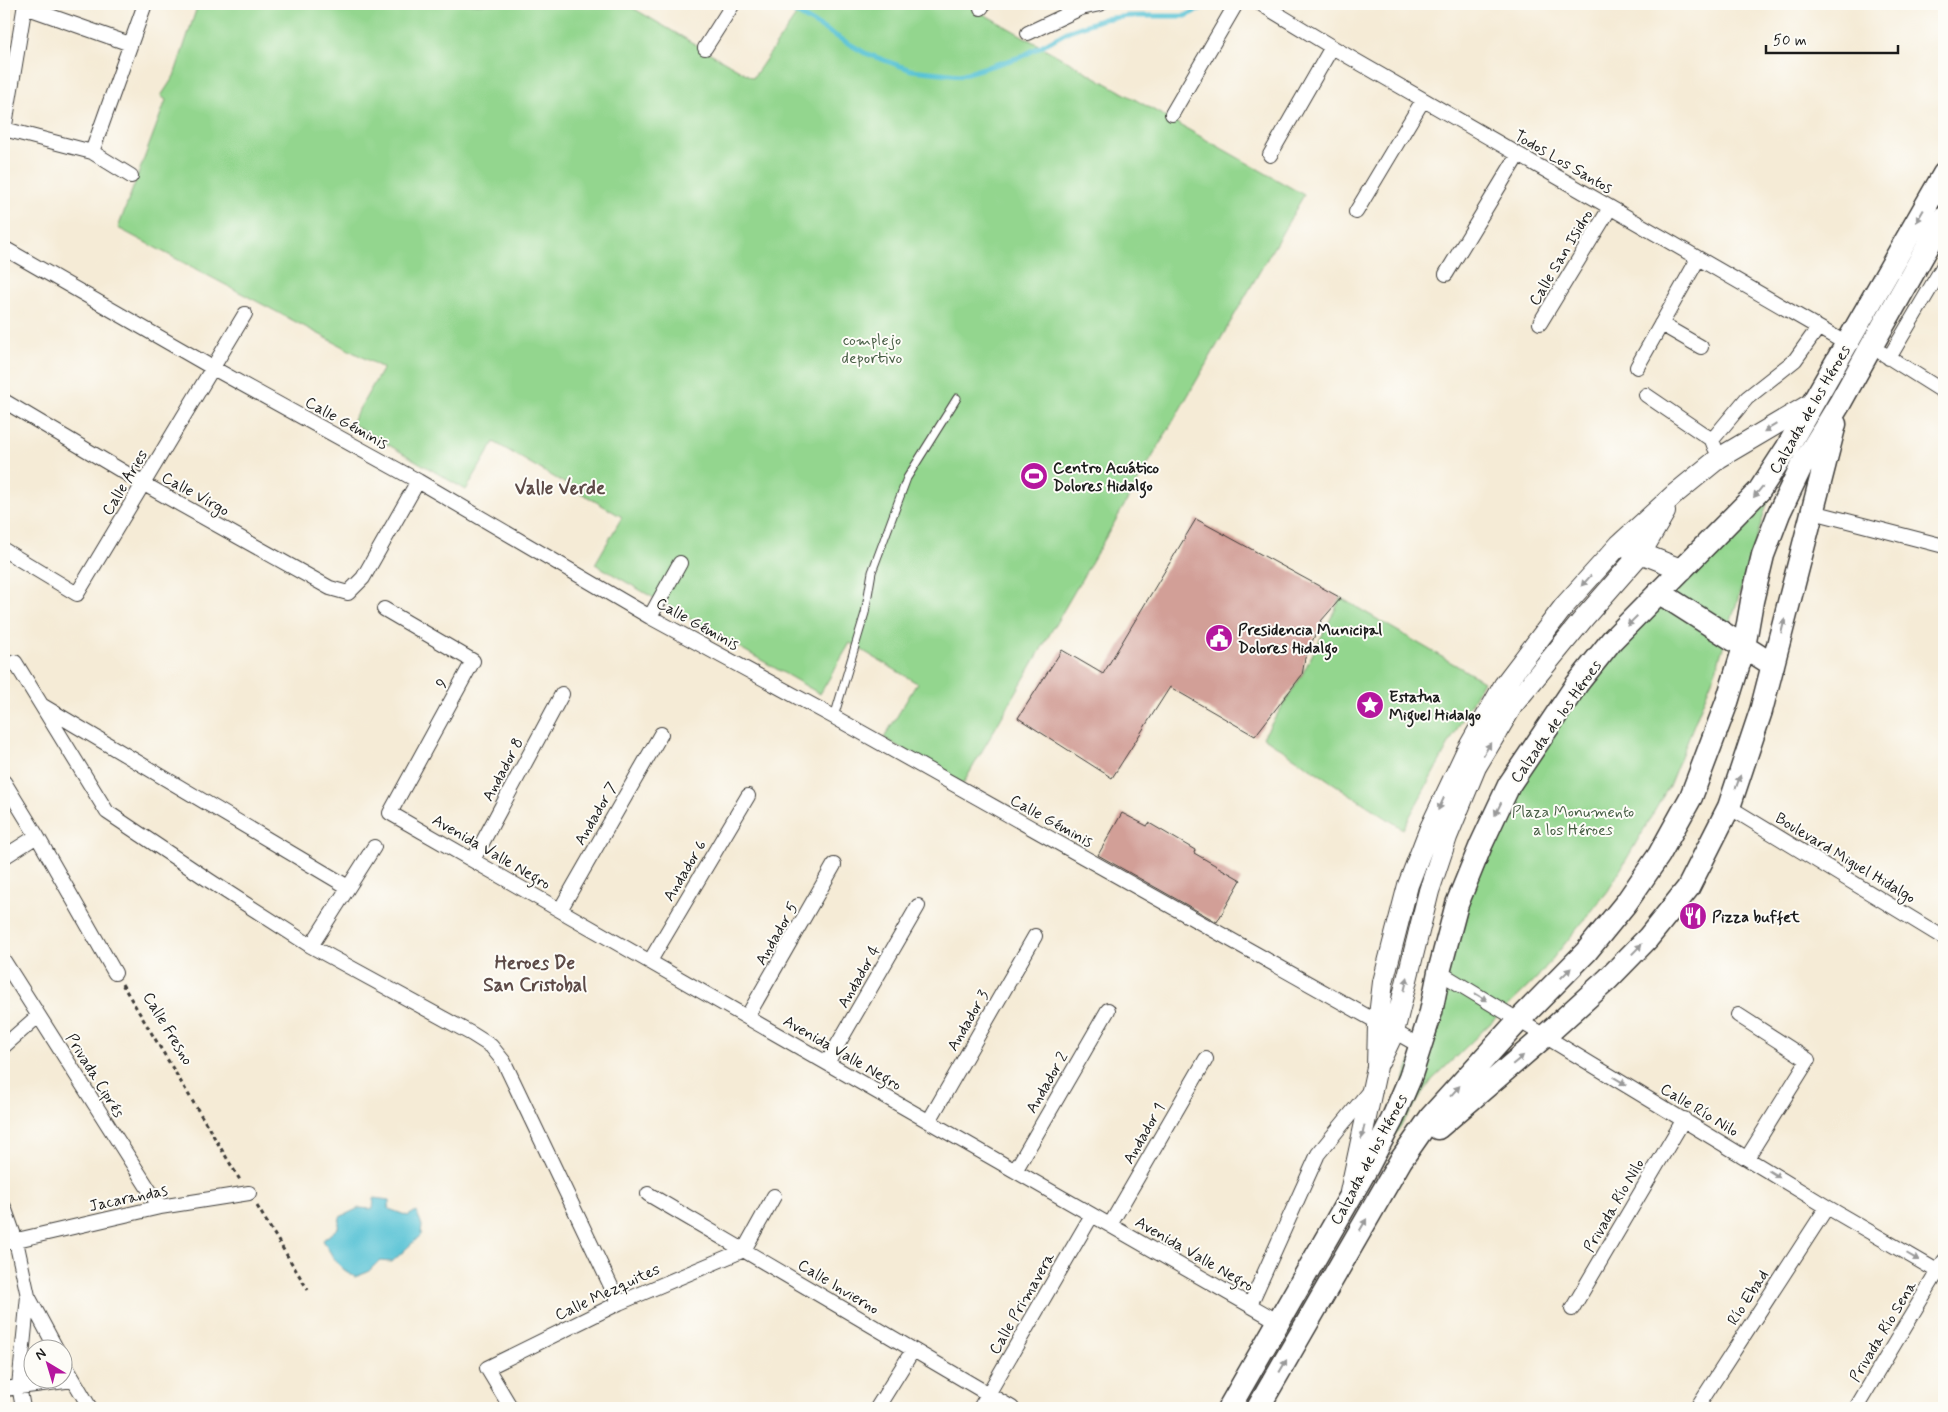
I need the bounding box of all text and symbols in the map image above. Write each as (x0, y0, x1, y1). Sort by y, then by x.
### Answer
scale bar (1766, 22, 1898, 54)
text: 50 m (1773, 31, 1807, 51)
street label: Todos Los Santos (1510, 126, 1616, 199)
street label: Calle San Isidro (1524, 206, 1598, 310)
one-way arrow (1916, 209, 1924, 224)
park label: complejo deportivo (842, 330, 903, 369)
street label: Calzada de los Héroes (1765, 341, 1856, 478)
street label: Calle Géminis (301, 392, 392, 455)
one-way arrow (1762, 424, 1777, 432)
street label: Calle Aries (97, 446, 153, 520)
place label: Centro Acuático Dolores Hidalgo (1053, 458, 1159, 499)
sports icon: Centro Acuático Dolores Hidalgo (1019, 461, 1049, 491)
street label: Calle Virgo (157, 467, 233, 523)
district label: Valle Verde (515, 476, 606, 501)
one-way arrow (1752, 485, 1763, 498)
one-way arrow (1580, 574, 1592, 586)
street label: Calle Géminis (652, 593, 743, 656)
one-way arrow (1626, 615, 1638, 627)
one-way arrow (1779, 618, 1787, 633)
place label: Presidencia Municipal Dolores Hidalgo (1238, 620, 1382, 661)
public building icon: Presidencia Municipal Dolores Hidalgo (1204, 623, 1234, 653)
street label: Calzada de los Héroes (1506, 656, 1607, 788)
street label: 9 (431, 675, 453, 692)
place label: Estatua Miguel Hidalgo (1389, 687, 1481, 728)
place icon: Estatua Miguel Hidalgo (1355, 690, 1385, 720)
street label: Andador 8 (478, 734, 529, 805)
one-way arrow (1482, 742, 1491, 755)
one-way arrow (1735, 774, 1742, 789)
street label: Andador 7 (570, 778, 623, 849)
street label: Calle Géminis (1006, 790, 1097, 853)
one-way arrow (1437, 797, 1445, 811)
one-way arrow (1494, 802, 1502, 817)
park label: Plaza Monumento a los Héroes (1512, 802, 1634, 841)
street label: Boulevard Miguel Hidalgo (1771, 808, 1919, 909)
street label: Avenida Valle Negro (428, 810, 555, 896)
street label: Andador 6 (659, 836, 712, 905)
street label: Andador 5 (751, 898, 804, 969)
restaurant icon: Pizza buffet (1678, 901, 1708, 931)
place label: Pizza buffet (1712, 907, 1800, 928)
street label: Andador 4 (833, 941, 886, 1012)
one-way arrow (1631, 943, 1643, 955)
district label: Heroes De San Cristobal (483, 951, 587, 998)
one-way arrow (1560, 967, 1572, 979)
one-way arrow (1402, 977, 1410, 992)
street label: Andador 3 (942, 986, 994, 1055)
street label: Calle Fresno (138, 988, 198, 1069)
one-way arrow (1473, 993, 1488, 1001)
street label: Avenida Valle Negro (779, 1011, 906, 1097)
street label: Privada Ciprés (60, 1030, 129, 1122)
street label: Andador 2 (1021, 1048, 1073, 1117)
one-way arrow (1511, 1054, 1524, 1065)
one-way arrow (1613, 1076, 1626, 1085)
street label: Calle Río Nilo (1656, 1079, 1742, 1142)
one-way arrow (1449, 1086, 1461, 1098)
street label: Calzada de los Héroes (1326, 1090, 1413, 1229)
street label: Andador 1 (1118, 1099, 1170, 1168)
one-way arrow (1358, 1124, 1366, 1140)
street label: Privada Río Nilo (1579, 1155, 1650, 1256)
one-way arrow (1767, 1170, 1780, 1179)
street label: Jacarandas (87, 1180, 170, 1217)
street label: Avenida Valle Negro (1131, 1212, 1258, 1298)
one-way arrow (1359, 1218, 1368, 1231)
street label: Calle Primavera (985, 1249, 1060, 1359)
one-way arrow (1907, 1253, 1920, 1262)
street label: Calle Invierno (794, 1255, 883, 1320)
street label: Calle Mezquites (552, 1259, 664, 1326)
street label: Río Ebad (1723, 1266, 1774, 1329)
street label: Privada Río Sena (1845, 1277, 1922, 1386)
north arrow (22, 1340, 72, 1390)
text: N (31, 1345, 50, 1365)
one-way arrow (1278, 1359, 1287, 1373)

